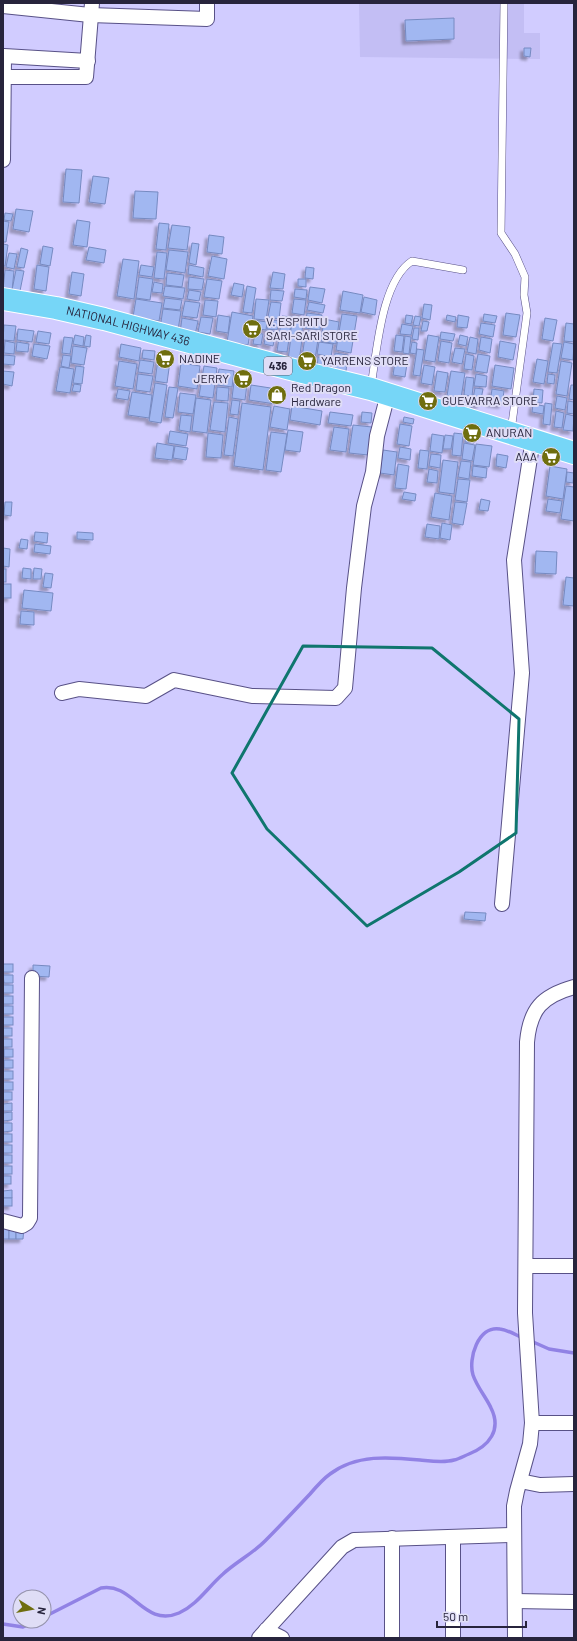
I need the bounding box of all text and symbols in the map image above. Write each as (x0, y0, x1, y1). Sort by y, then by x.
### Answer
street label: NATIONAL HIGHWAY 436 (65, 303, 192, 348)
place label: V. ESPIRITU SARI-SARI STORE (266, 314, 358, 342)
supermarket icon: V. ESPIRITU SARI-SARI STORE (241, 318, 263, 340)
supermarket icon: NADINE (154, 348, 176, 370)
supermarket icon: YARRENS STORE (296, 350, 318, 372)
place label: NADINE (179, 351, 220, 365)
place label: YARRENS STORE (321, 353, 409, 367)
road number: 436 (264, 357, 292, 375)
supermarket icon: JERRY (232, 368, 254, 390)
place label: JERRY (193, 371, 229, 385)
place label: Red Dragon Hardware (291, 380, 351, 408)
shop icon: Red Dragon Hardware (266, 384, 288, 406)
supermarket icon: GUEVARRA STORE (417, 390, 439, 412)
place label: GUEVARRA STORE (442, 393, 538, 407)
supermarket icon: ANURAN (461, 422, 483, 444)
place label: ANURAN (486, 425, 532, 439)
supermarket icon: AAA (540, 446, 562, 468)
place label: AAA (515, 449, 537, 463)
north arrow (12, 1589, 52, 1629)
scale bar (437, 1603, 526, 1629)
text: N (35, 1606, 49, 1616)
text: 50 m (443, 1609, 468, 1623)

